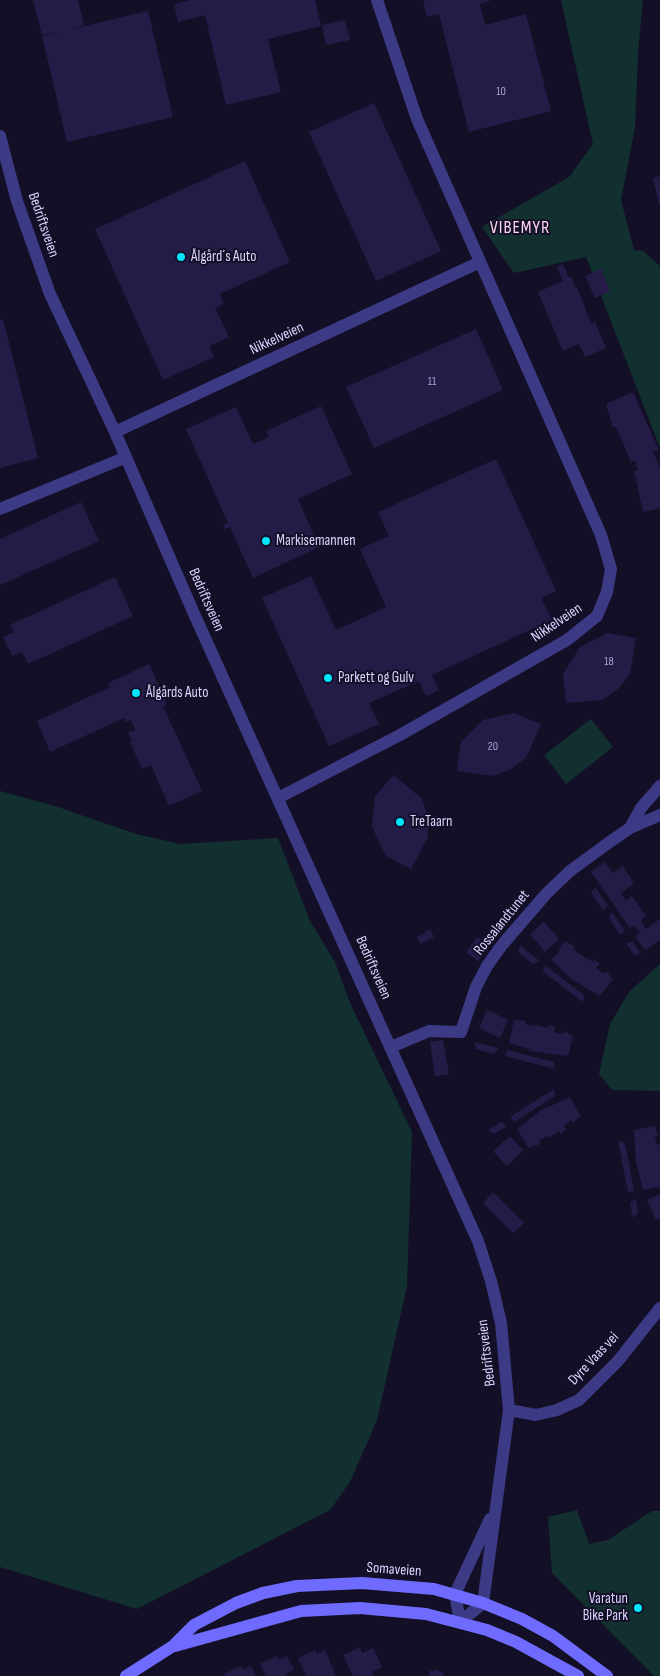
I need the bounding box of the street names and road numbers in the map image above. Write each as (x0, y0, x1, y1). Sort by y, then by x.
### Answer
street label: Bedriftsveien (24, 190, 62, 260)
street label: Nikkelveien (247, 319, 307, 359)
street label: Bedriftsveien (184, 566, 228, 634)
street label: Nikkelveien (528, 599, 586, 647)
street label: Rossalandtunet (470, 887, 534, 959)
street label: Bedriftsveien (351, 934, 395, 1002)
street label: Bedriftsveien (474, 1319, 500, 1387)
street label: Dyre Vaas vei (565, 1329, 623, 1389)
street label: Somaveien (366, 1559, 422, 1581)

